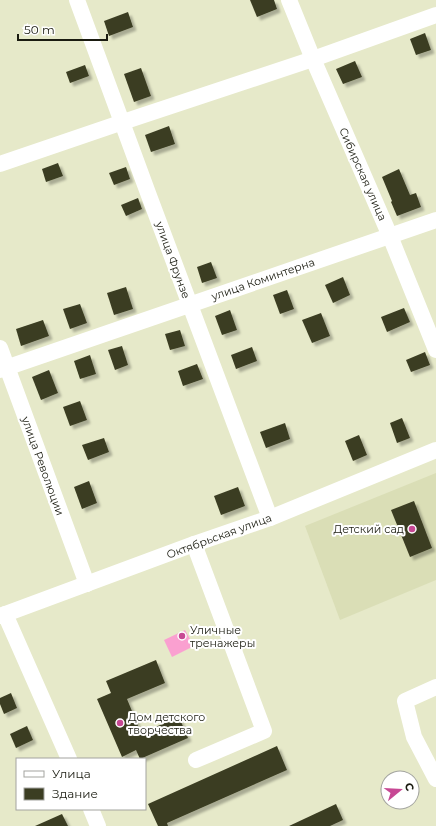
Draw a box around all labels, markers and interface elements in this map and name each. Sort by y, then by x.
scale bar [18,16,107,42]
text: 50 m [24,22,55,37]
street label: Сибирская улица [336,125,390,223]
street label: улица Фрунзе [152,219,193,301]
street label: улица Коминтерна [209,255,317,304]
street label: улица Революции [18,414,67,517]
street label: Октябрьская улица [164,510,274,562]
place label: Детский сад [334,522,404,536]
marker: Детский сад [407,524,417,534]
place label: Уличные тренажеры [190,623,255,650]
marker: Уличные тренажеры [177,631,187,641]
place label: Дом детского творчества [128,710,205,737]
marker: Дом детского творчества [115,718,125,728]
legend [16,758,146,810]
text: Улица [52,766,91,781]
north arrow [380,770,420,810]
text: С [402,781,417,793]
text: Здание [52,786,98,801]

